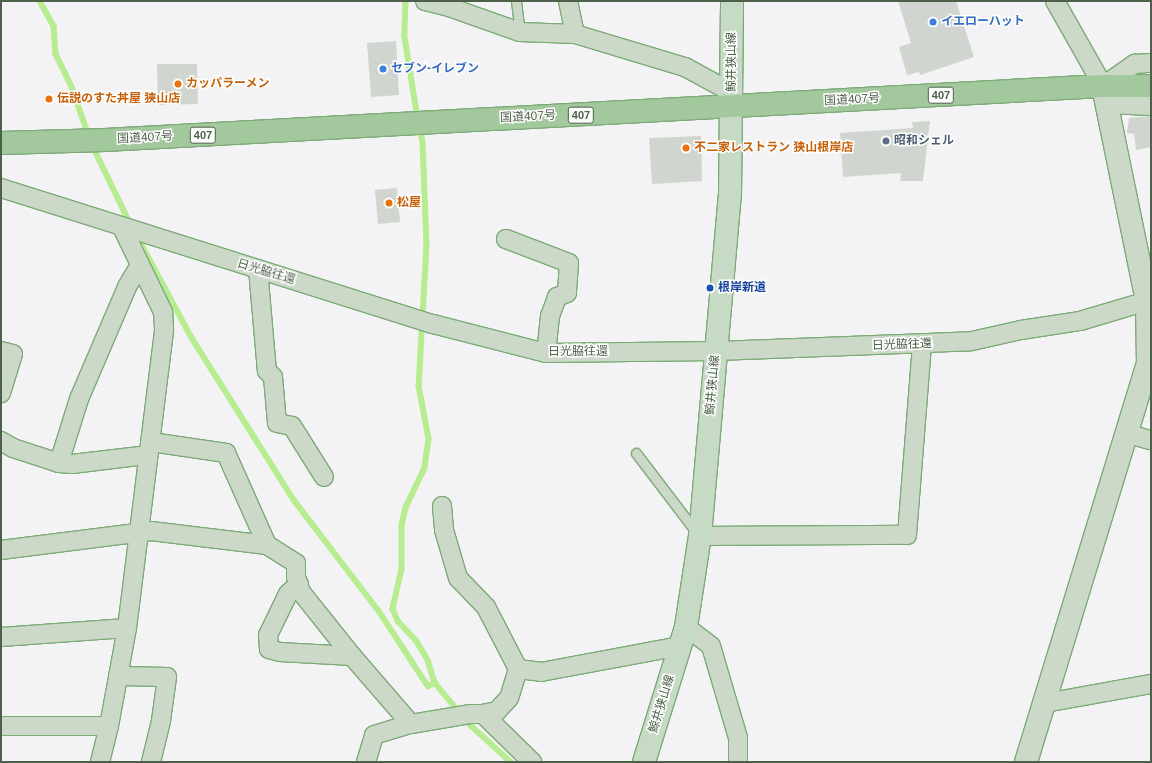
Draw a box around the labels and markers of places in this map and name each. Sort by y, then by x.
place label: イエローハット [941,15,1025,29]
marker: イエローハット [928,17,938,27]
place label: セブン-イレブン [391,62,479,76]
marker: セブン-イレブン [378,64,388,74]
place label: カッパラーメン [186,77,270,91]
marker: カッパラーメン [173,79,183,89]
place label: 伝説のすた丼屋 狭山店 [57,92,180,106]
marker: 伝説のすた丼屋 狭山店 [44,94,54,104]
place label: 昭和シェル [894,134,954,148]
marker: 昭和シェル [881,136,891,146]
place label: 不二家レストラン 狭山根岸店 [694,141,853,155]
marker: 不二家レストラン 狭山根岸店 [681,143,691,153]
place label: 松屋 [397,196,421,210]
marker: 松屋 [384,198,394,208]
place label: 根岸新道 [718,281,766,295]
marker: 根岸新道 [705,283,715,293]

